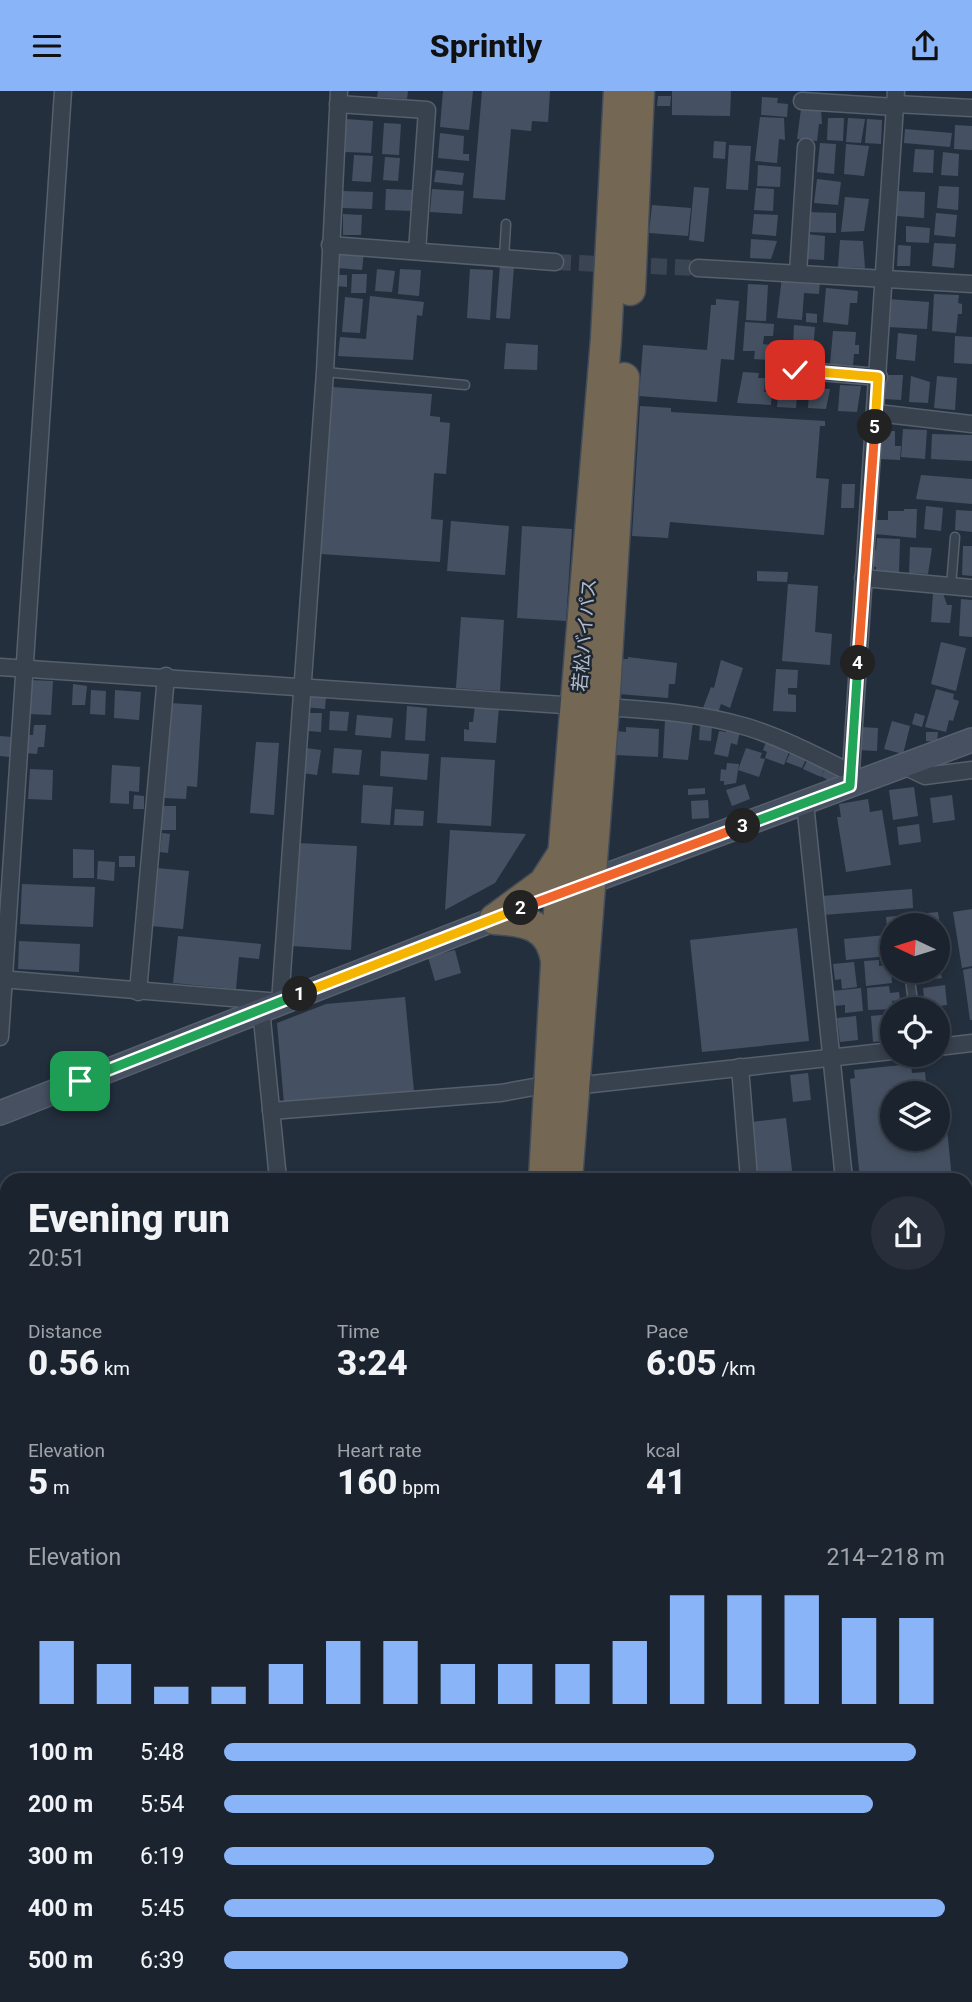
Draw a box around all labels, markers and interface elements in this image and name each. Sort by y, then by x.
icon: menu [28,27,66,65]
text: Sprintly [430,27,542,65]
icon: share [906,27,944,65]
pin [765,340,825,400]
icon: check [776,351,814,389]
pin: 5 [858,409,892,445]
text: 5 [869,415,880,438]
street label: 若松バイパス [568,577,601,693]
pin: 4 [840,645,876,681]
text: 4 [852,651,863,674]
pin: 3 [726,809,760,843]
text: 3 [737,814,748,837]
pin: 2 [504,891,538,925]
text: 2 [515,896,526,919]
north arrow [880,913,950,983]
map controls [880,913,950,1151]
pin: 1 [282,977,318,1011]
text: 1 [294,982,305,1005]
button: locate [880,997,950,1067]
pin [50,1051,110,1111]
icon: arrive [61,1062,99,1100]
button: layers [880,1081,950,1151]
button: share [871,1196,945,1270]
text: Evening run [28,1197,230,1241]
text: 20:51 [28,1245,85,1272]
text: Distance [28,1320,102,1343]
text: Time [337,1320,380,1343]
text: Pace [646,1320,688,1343]
text: 0.56 [28,1343,99,1384]
text: 3:24 [337,1343,408,1384]
text: 6:05 [646,1343,717,1384]
text: km [99,1357,130,1380]
text: /km [717,1357,756,1380]
text: Elevation [28,1439,105,1462]
text: Heart rate [337,1439,422,1462]
text: kcal [646,1439,680,1462]
text: 5 [28,1462,48,1503]
text: 160 [337,1462,398,1503]
text: 41 [646,1462,686,1503]
text: m [48,1476,70,1499]
text: bpm [398,1476,440,1499]
text: Elevation [28,1544,121,1571]
text: 214–218 m [826,1544,945,1571]
text: 100 m [28,1739,93,1766]
text: 5:48 [140,1739,184,1766]
text: 200 m [28,1791,93,1818]
text: 5:54 [140,1791,184,1818]
text: 300 m [28,1843,93,1870]
text: 6:19 [140,1843,184,1870]
text: 400 m [28,1895,93,1922]
text: 5:45 [140,1895,184,1922]
text: 500 m [28,1947,93,1974]
text: 6:39 [140,1947,184,1974]

